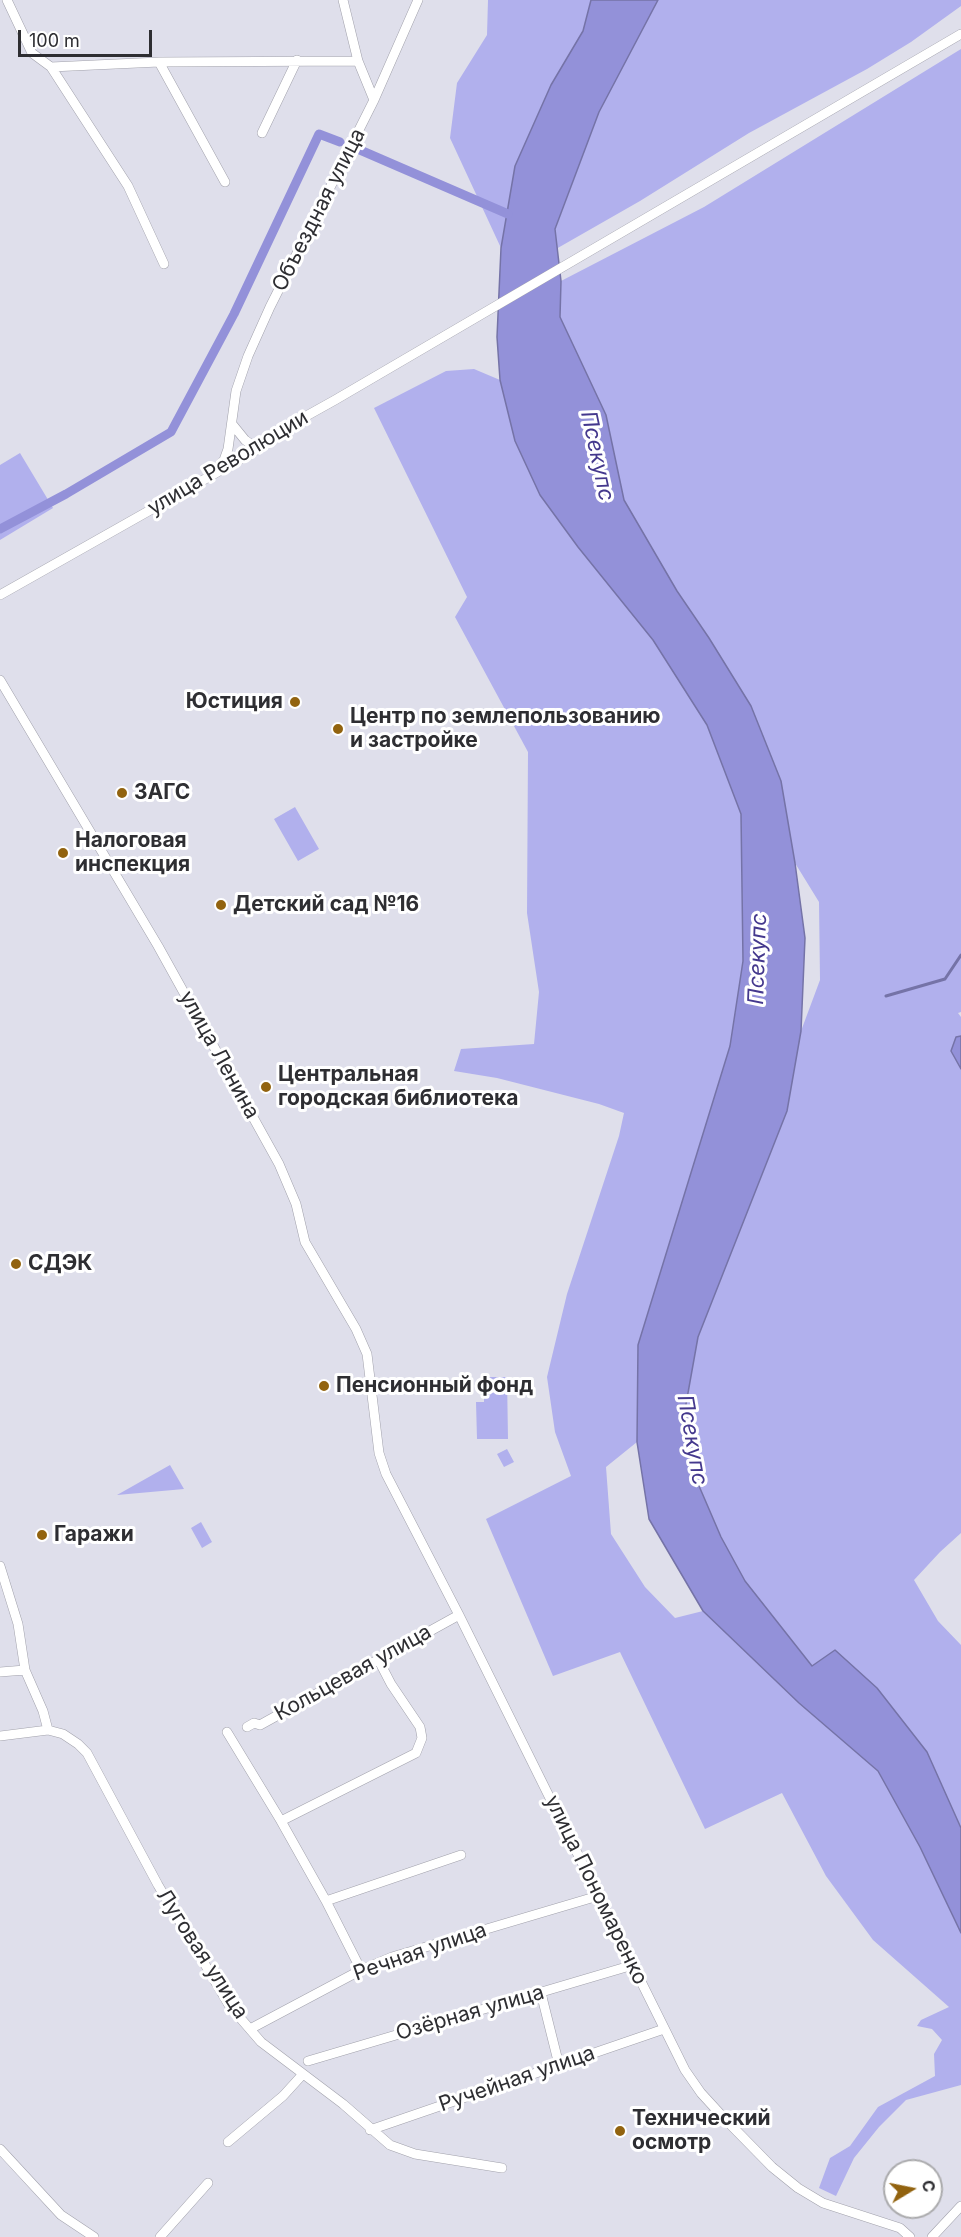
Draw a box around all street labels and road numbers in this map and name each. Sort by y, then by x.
street label: Объездная улица [267,124,371,296]
street label: улица Революции [143,405,313,521]
street label: улица Ленина [173,987,265,1123]
street label: Кольцевая улица [270,1619,436,1727]
street label: улица Пономаренко [539,1791,653,1989]
street label: Луговая улица [151,1884,253,2024]
street label: Речная улица [350,1917,490,1987]
street label: Озёрная улица [393,1980,547,2046]
street label: Ручейная улица [436,2040,598,2118]

